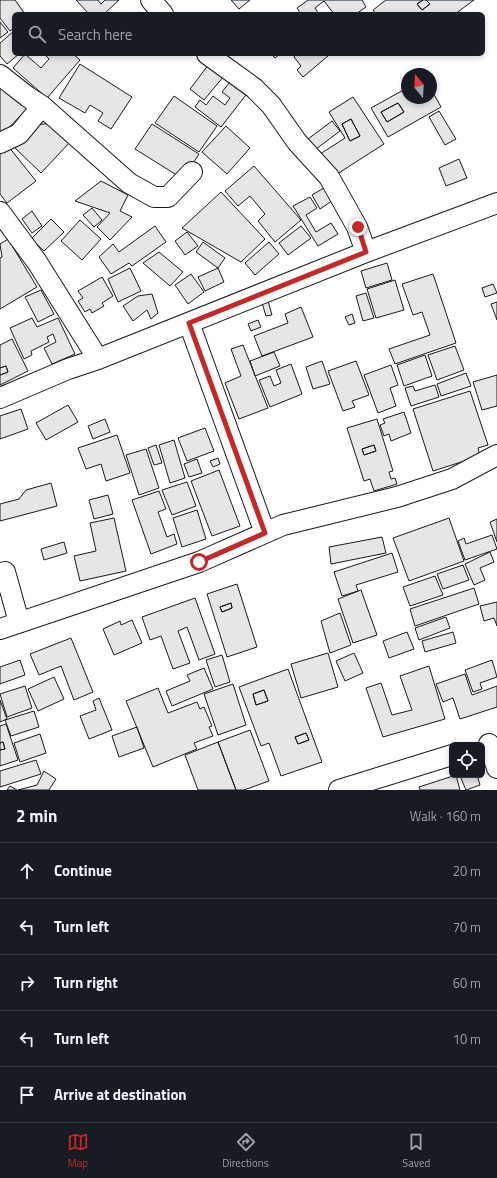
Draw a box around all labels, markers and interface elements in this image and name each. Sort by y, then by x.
search box [12,12,485,56]
icon: search [26,23,48,45]
text: Search here [58,23,132,46]
north arrow [401,68,437,104]
route end [349,218,367,236]
route start [190,553,208,571]
map controls [449,742,485,778]
button: locate [449,742,485,778]
text: 2 min [16,803,57,829]
text: Walk · 160 m [410,806,481,826]
text: Continue [54,859,112,882]
icon: ahead [16,860,38,882]
text: 20 m [453,861,481,881]
text: Turn left [54,915,109,938]
icon: left [16,916,38,938]
text: 70 m [453,917,481,937]
text: Turn right [54,971,118,994]
icon: right [16,972,38,994]
text: 60 m [453,973,481,993]
text: Turn left [54,1027,109,1050]
icon: left [16,1028,38,1050]
text: 10 m [453,1029,481,1049]
text: Arrive at destination [54,1083,187,1106]
icon: arrive [16,1084,38,1106]
tab: Map [67,1131,89,1171]
tab: Directions [222,1131,269,1171]
tab: Saved [402,1131,430,1171]

